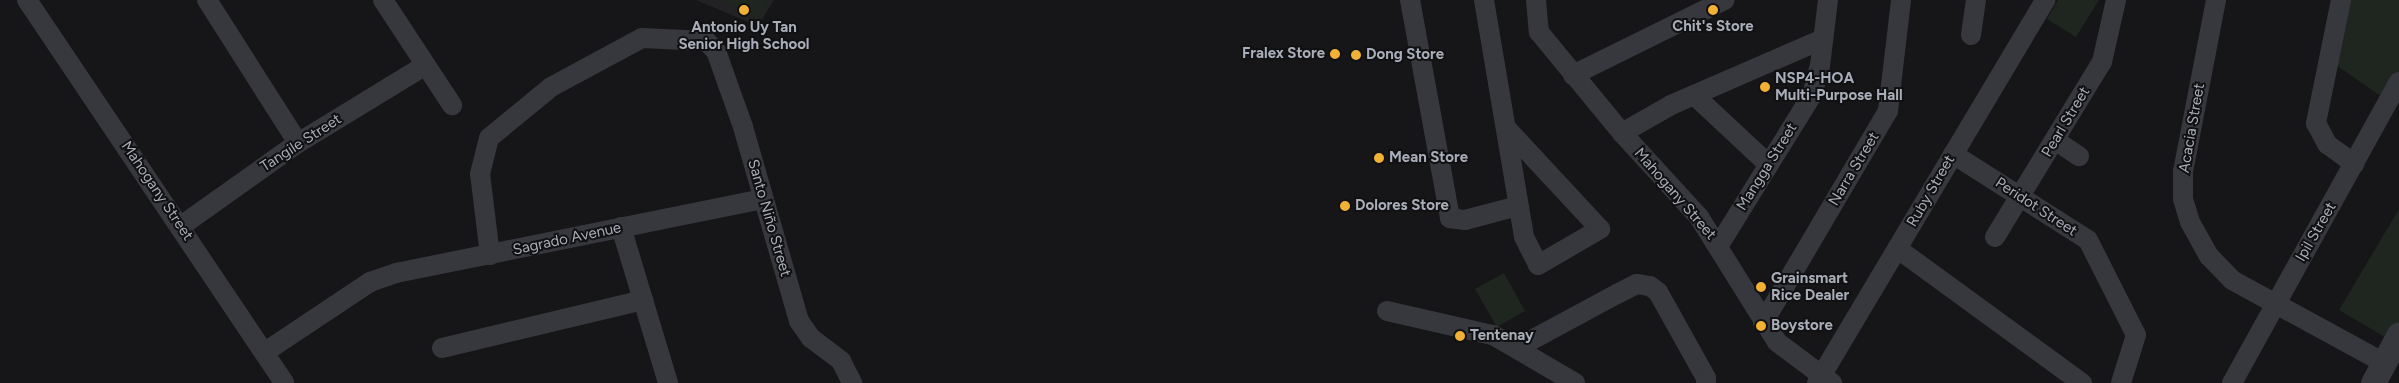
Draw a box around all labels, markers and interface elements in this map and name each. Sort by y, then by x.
marker: Antonio Uy Tan Senior High School [738,4,750,16]
marker: Chit's Store [1707,4,1719,16]
place label: Antonio Uy Tan Senior High School [678,18,810,53]
place label: Chit's Store [1672,18,1754,36]
place label: Fralex Store [1242,45,1325,63]
place label: Dong Store [1366,46,1444,64]
marker: Fralex Store [1329,48,1341,60]
marker: Dong Store [1350,49,1362,61]
place label: NSP4-HOA Multi-Purpose Hall [1775,69,1903,104]
marker: NSP4-HOA Multi-Purpose Hall [1759,81,1771,93]
street label: Acacia Street [2175,82,2209,174]
street label: Pearl Street [2038,84,2094,160]
street label: Tangile Street [257,110,345,176]
street label: Mangga Street [1733,120,1801,214]
street label: Narra Street [1825,129,1883,209]
street label: Mahogany Street [117,138,197,244]
street label: Mahogany Street [1630,144,1720,244]
place label: Mean Store [1389,149,1468,167]
marker: Mean Store [1373,152,1385,164]
street label: Ruby Street [1903,152,1959,230]
street label: Santo Niño Street [744,157,794,279]
street label: Peridot Street [1992,174,2080,240]
place label: Dolores Store [1355,197,1449,215]
street label: Ipil Street [2292,199,2340,265]
marker: Dolores Store [1339,200,1351,212]
street label: Sagrado Avenue [511,219,623,259]
place label: Grainsmart Rice Dealer [1771,269,1849,304]
marker: Grainsmart Rice Dealer [1755,281,1767,293]
place label: Boystore [1771,317,1833,335]
marker: Boystore [1755,320,1767,332]
place label: Tentenay [1470,327,1534,345]
marker: Tentenay [1454,330,1466,342]

